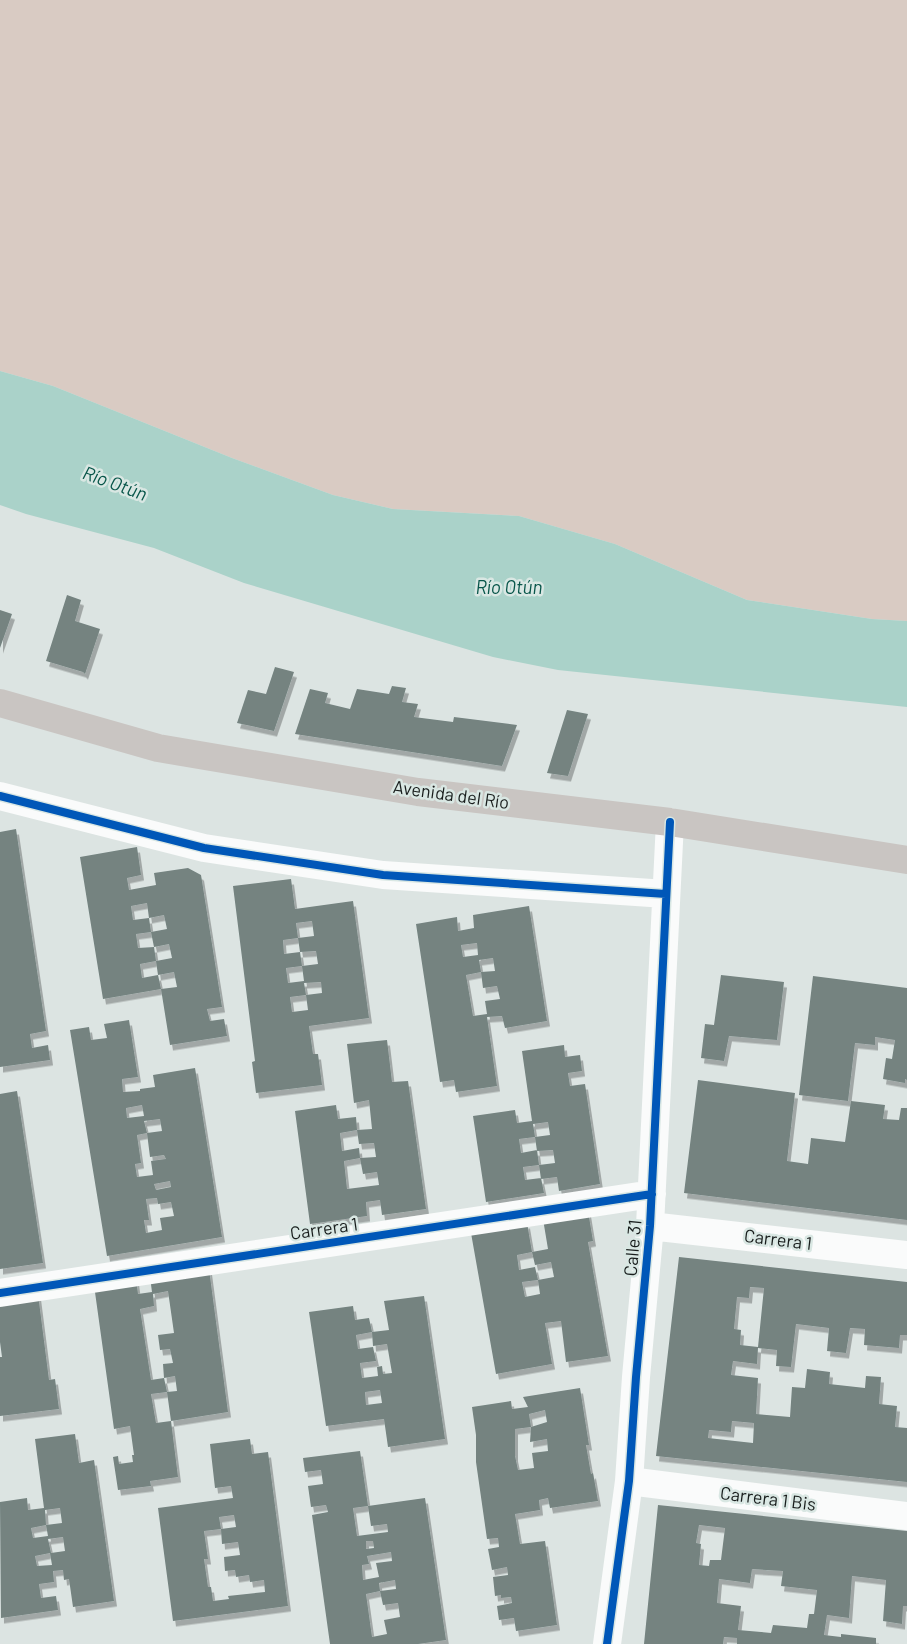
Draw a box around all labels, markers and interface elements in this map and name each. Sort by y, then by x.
water label: Río Otún [80,460,151,505]
water label: Río Otún [476,575,543,598]
street label: Avenida del Río [392,775,511,813]
street label: Carrera 1 [289,1212,359,1244]
street label: Calle 31 [619,1219,645,1277]
street label: Carrera 1 [743,1224,813,1254]
street label: Carrera 1 Bis [719,1481,817,1515]

